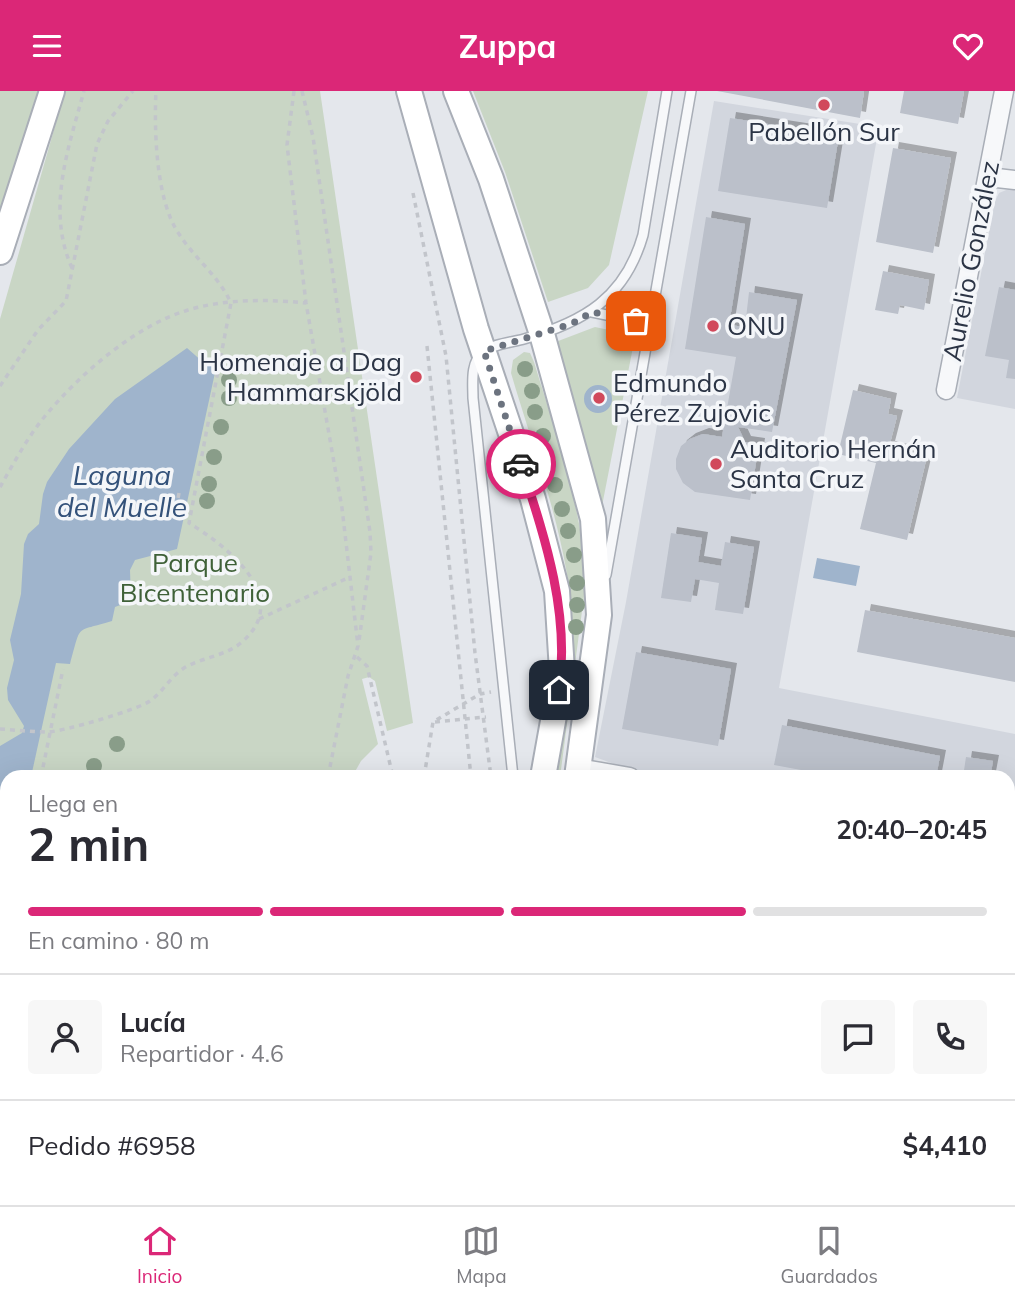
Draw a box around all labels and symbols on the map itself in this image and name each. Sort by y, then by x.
marker: Pabellón Sur [816,97,832,113]
place label: Pabellón Sur [748,115,900,148]
street label: Aurelio González [935,158,1006,364]
pin [606,291,666,351]
place label: ONU [727,309,785,342]
marker: ONU [705,318,721,334]
place label: Homenaje a Dag Hammarskjöld [199,345,402,408]
place label: Edmundo Pérez Zujovic [613,366,771,429]
marker: Homenaje a Dag Hammarskjöld [408,369,424,385]
marker: Edmundo Pérez Zujovic [591,390,607,406]
courier [486,429,556,499]
place label: Auditorio Hernán Santa Cruz [730,432,937,495]
marker: Auditorio Hernán Santa Cruz [708,456,724,472]
water label: Laguna del Muelle [57,457,187,524]
park label: Parque Bicentenario [120,546,270,609]
pin [529,660,589,720]

